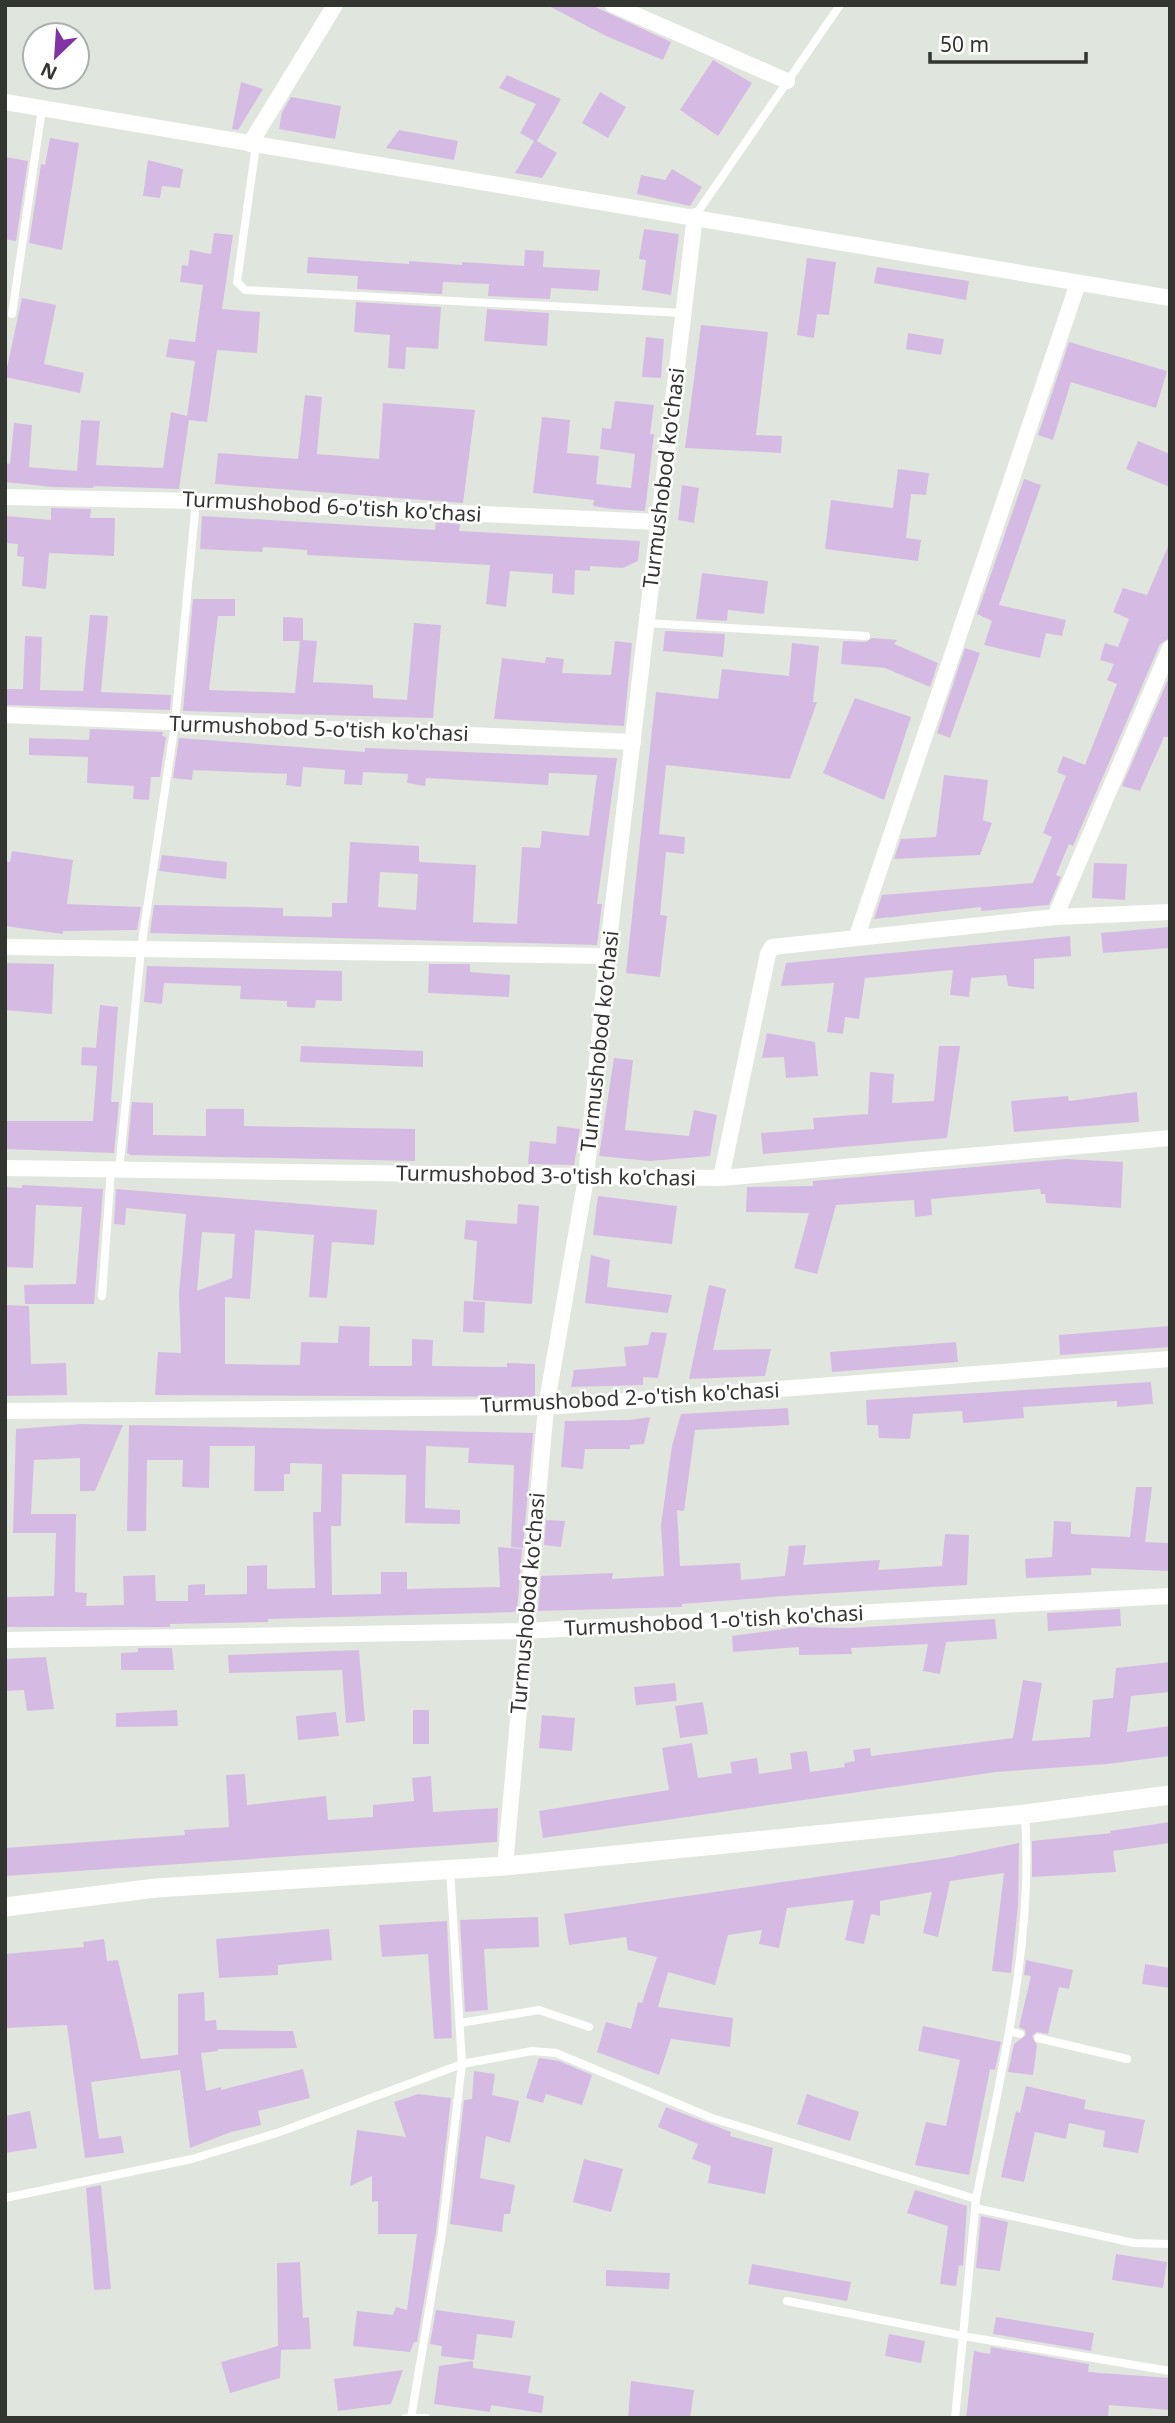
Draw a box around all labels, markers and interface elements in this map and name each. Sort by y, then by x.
north arrow [21,21,91,91]
scale bar [930,21,1086,65]
text: 50 m [940,30,989,58]
text: N [36,56,61,86]
street label: Turmushobod ko'chasi [636,366,690,590]
street label: Turmushobod 6-o'tish ko'chasi [182,484,482,528]
street label: Turmushobod 5-o'tish ko'chasi [169,709,469,747]
street label: Turmushobod ko'chasi [573,929,625,1153]
street label: Turmushobod 3-o'tish ko'chasi [396,1158,696,1192]
street label: Turmushobod 2-o'tish ko'chasi [480,1375,780,1419]
street label: Turmushobod ko'chasi [503,1491,551,1715]
street label: Turmushobod 1-o'tish ko'chasi [564,1598,864,1642]

